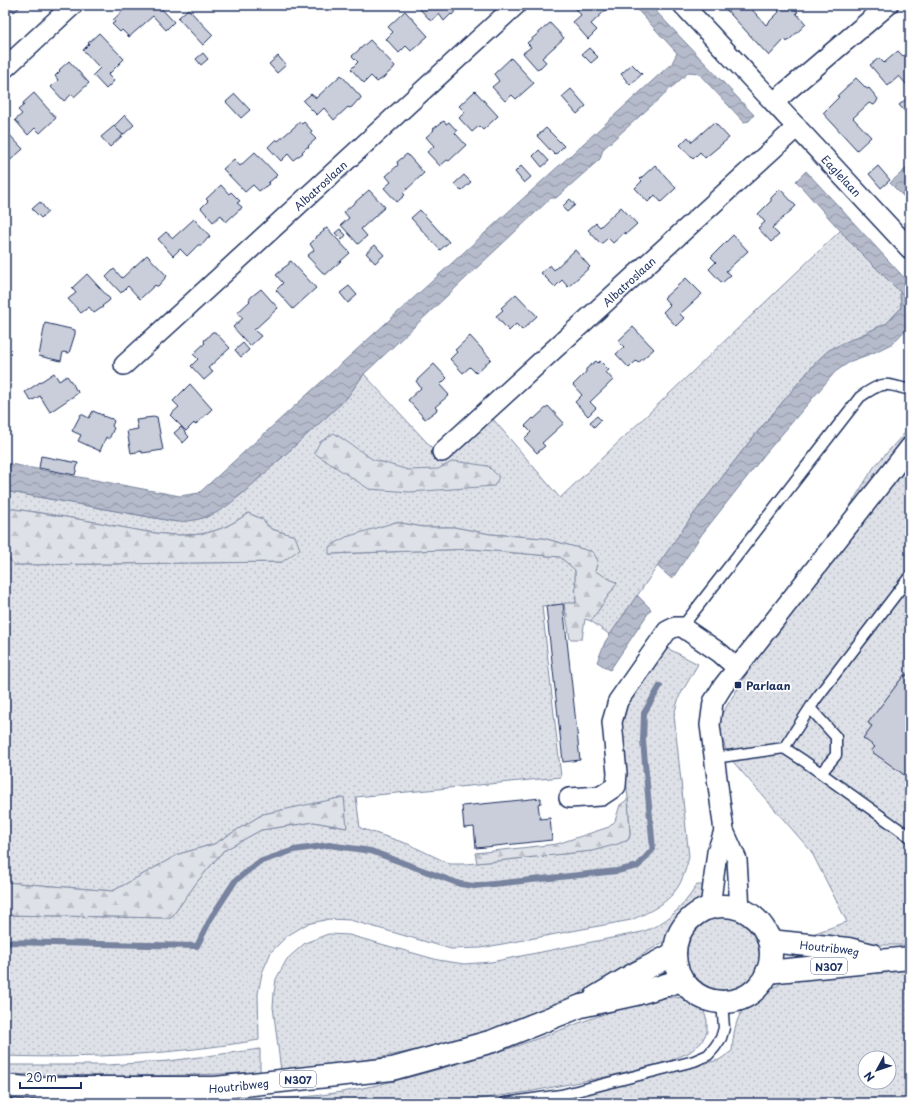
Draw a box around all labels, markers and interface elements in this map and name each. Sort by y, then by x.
street label: Eaglelaan [818,151,866,200]
street label: Albatroslaan [289,156,350,214]
street label: Albatroslaan [598,252,659,310]
place label: Parlaan [746,677,791,694]
marker: Parlaan [733,680,743,690]
street label: Houtribweg [799,936,861,960]
road number: N307 [811,958,847,974]
north arrow [857,1050,897,1090]
scale bar [20,1064,81,1090]
text: 20 m [26,1068,57,1086]
text: N [859,1068,878,1086]
road number: N307 [280,1071,316,1087]
street label: Houtribweg [209,1074,270,1097]

